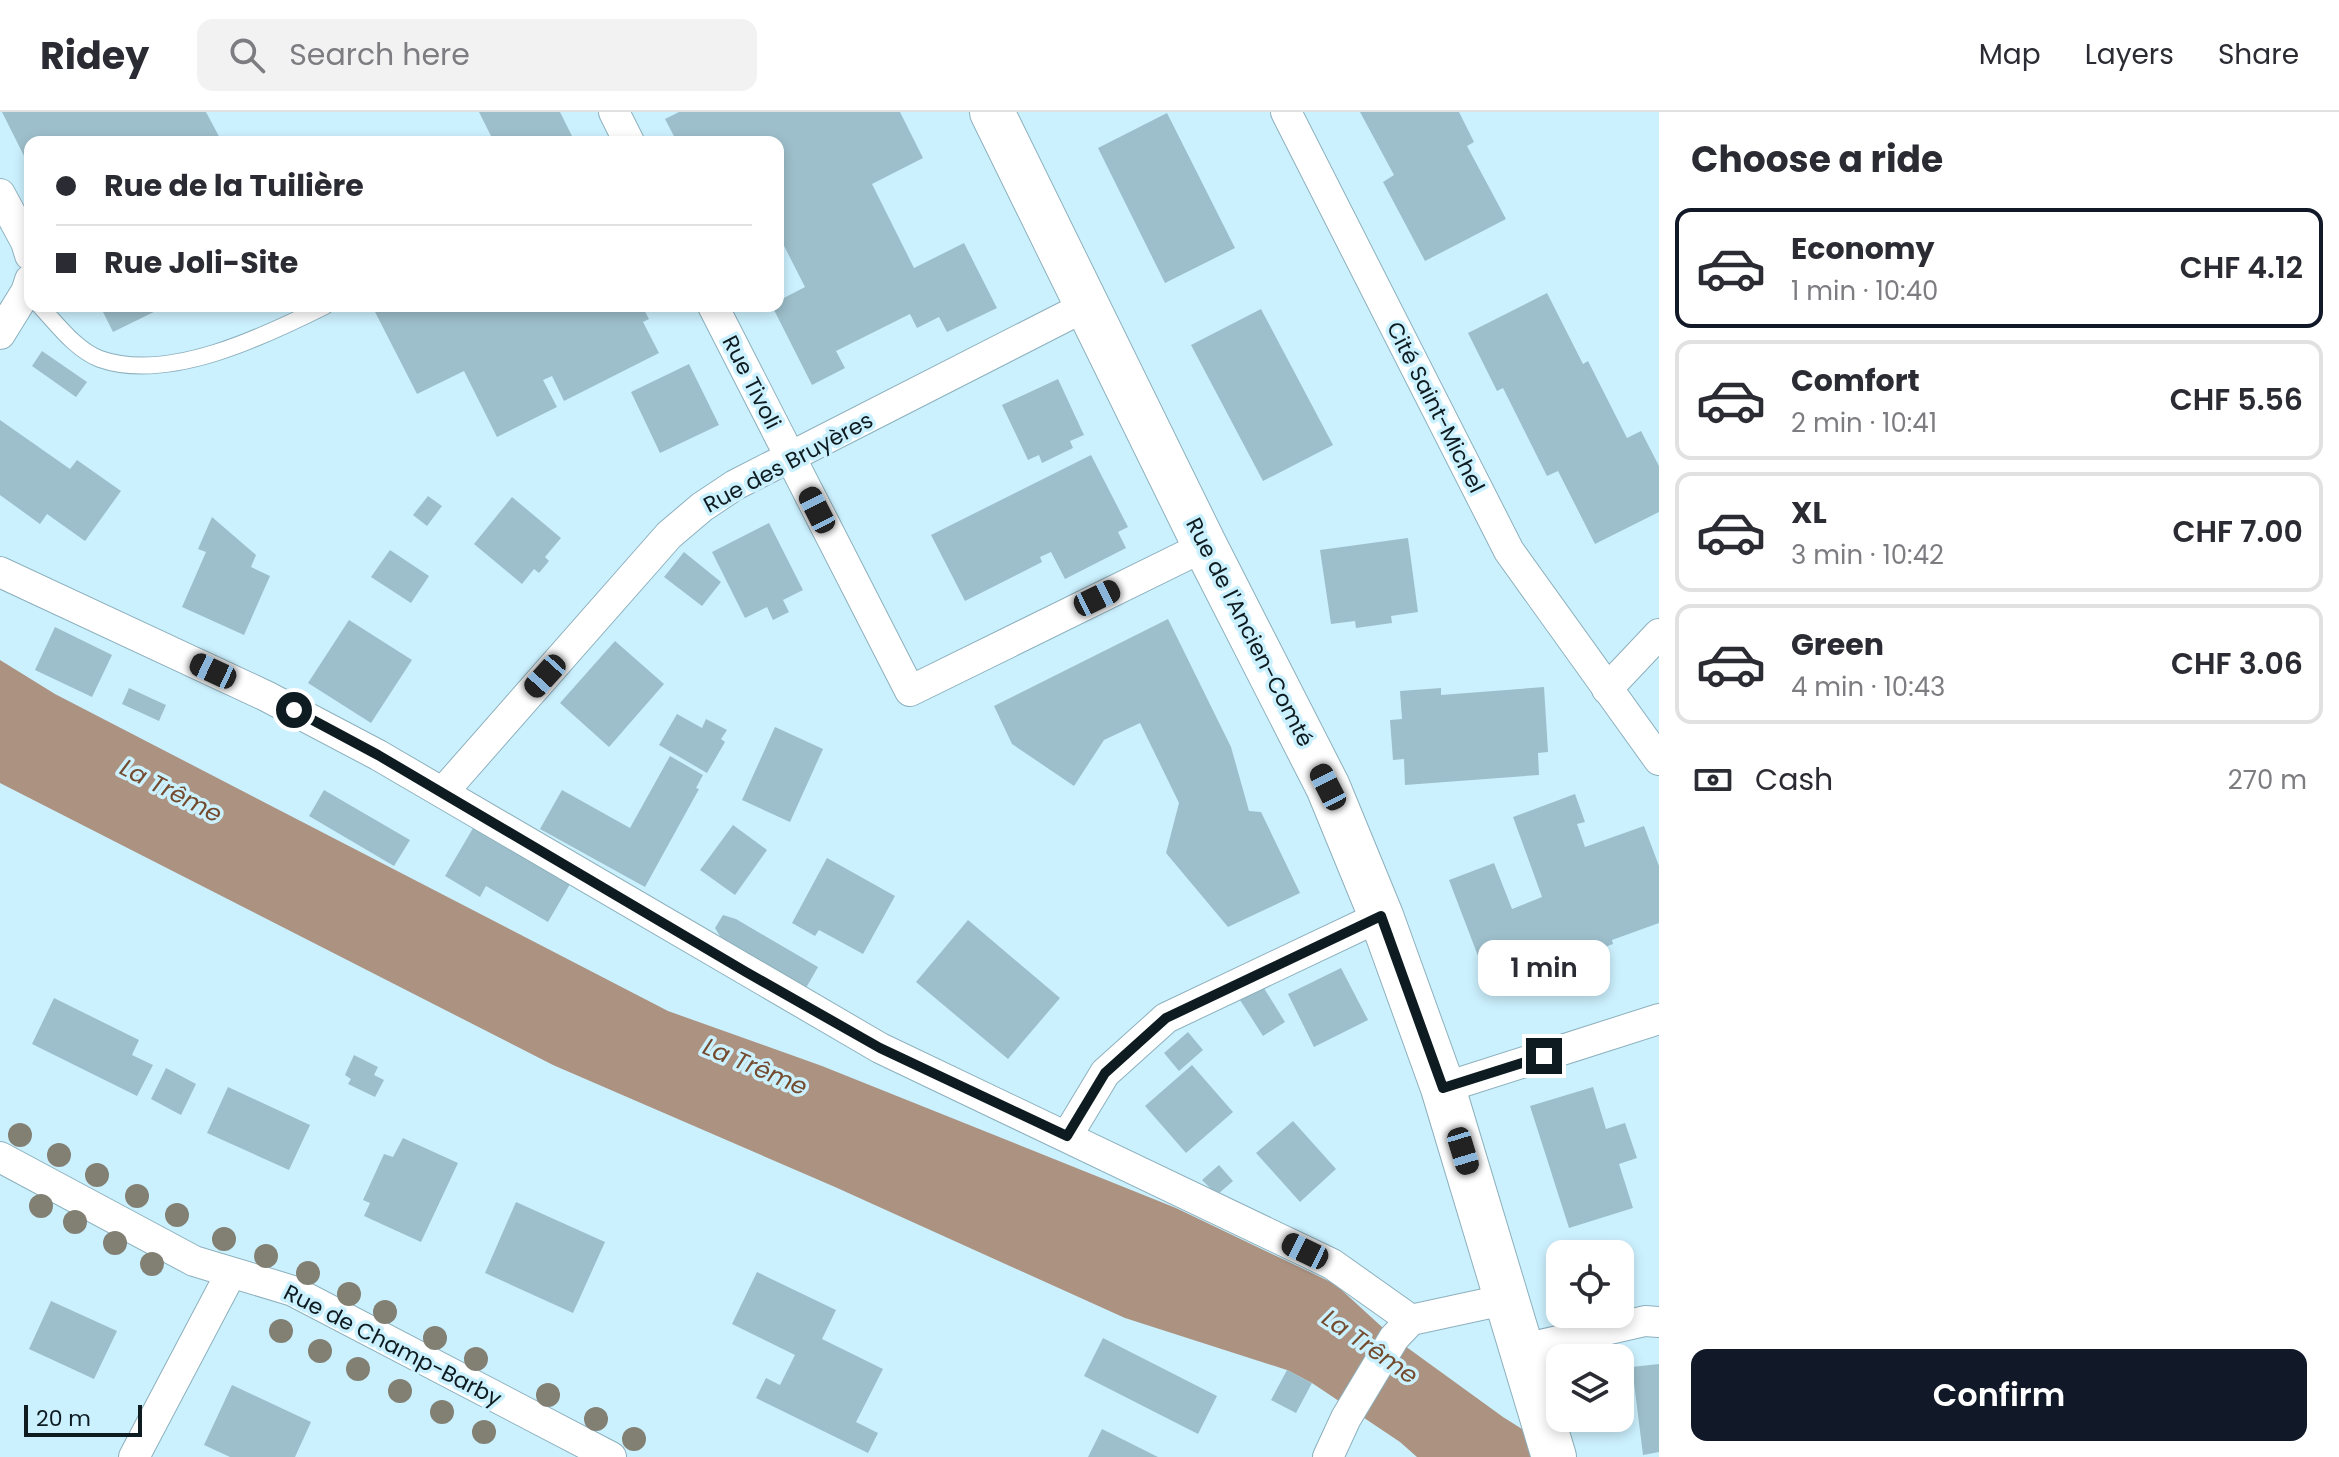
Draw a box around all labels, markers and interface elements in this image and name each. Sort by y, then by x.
search box [197,19,757,91]
text: Ridey [40,29,149,82]
icon: search [225,33,269,77]
text: Search here [289,33,470,76]
text: Map [1979,35,2041,74]
text: Layers [2085,35,2174,74]
text: Share [2218,35,2299,74]
text: Choose a ride [1691,134,1943,185]
text: Rue de la Tuilière [104,164,364,207]
text: Economy [1791,227,1935,270]
icon: car [1695,232,1767,304]
text: Rue Joli-Site [104,241,298,284]
text: CHF 4.12 [2180,246,2303,289]
text: 1 min · 10:40 [1791,273,1938,309]
street label: Cité Saint-Michel [1379,316,1492,498]
street label: Rue Tivoli [715,330,788,434]
text: Comfort [1791,359,1920,402]
icon: car [1695,364,1767,436]
text: CHF 5.56 [2170,378,2303,421]
street label: Rue des Bruyères [698,405,878,520]
text: 2 min · 10:41 [1791,405,1937,441]
car [795,483,839,537]
text: XL [1791,491,1827,534]
icon: car [1695,496,1767,568]
text: CHF 7.00 [2172,510,2303,553]
street label: Rue de l'Ancien-Comté [1178,512,1321,752]
text: 3 min · 10:42 [1791,537,1944,573]
car [1070,577,1124,619]
text: Green [1791,623,1884,666]
icon: car [1695,628,1767,700]
text: CHF 3.06 [2171,642,2303,685]
car [186,650,240,692]
car [520,650,570,702]
text: 4 min · 10:43 [1791,669,1945,705]
route start [276,692,312,728]
water label: La Trême [115,751,228,830]
icon: cash [1691,758,1735,802]
text: Cash [1755,758,1833,801]
car [1306,760,1350,814]
text: 270 m [2228,762,2307,798]
callout: 1 min [1478,940,1610,996]
text: 1 min [1510,950,1578,986]
water label: La Trême [698,1030,812,1103]
route end [1526,1038,1562,1074]
car [1445,1125,1481,1177]
car [1278,1230,1332,1272]
map controls [1546,1240,1634,1432]
button: locate [1546,1240,1634,1328]
street label: Rue de Champ-Barby [278,1277,508,1414]
water label: La Trême [1316,1301,1425,1392]
button: layers [1546,1344,1634,1432]
button: Confirm [1691,1349,2307,1441]
scale bar [24,1401,142,1437]
text: 20 m [36,1403,91,1434]

